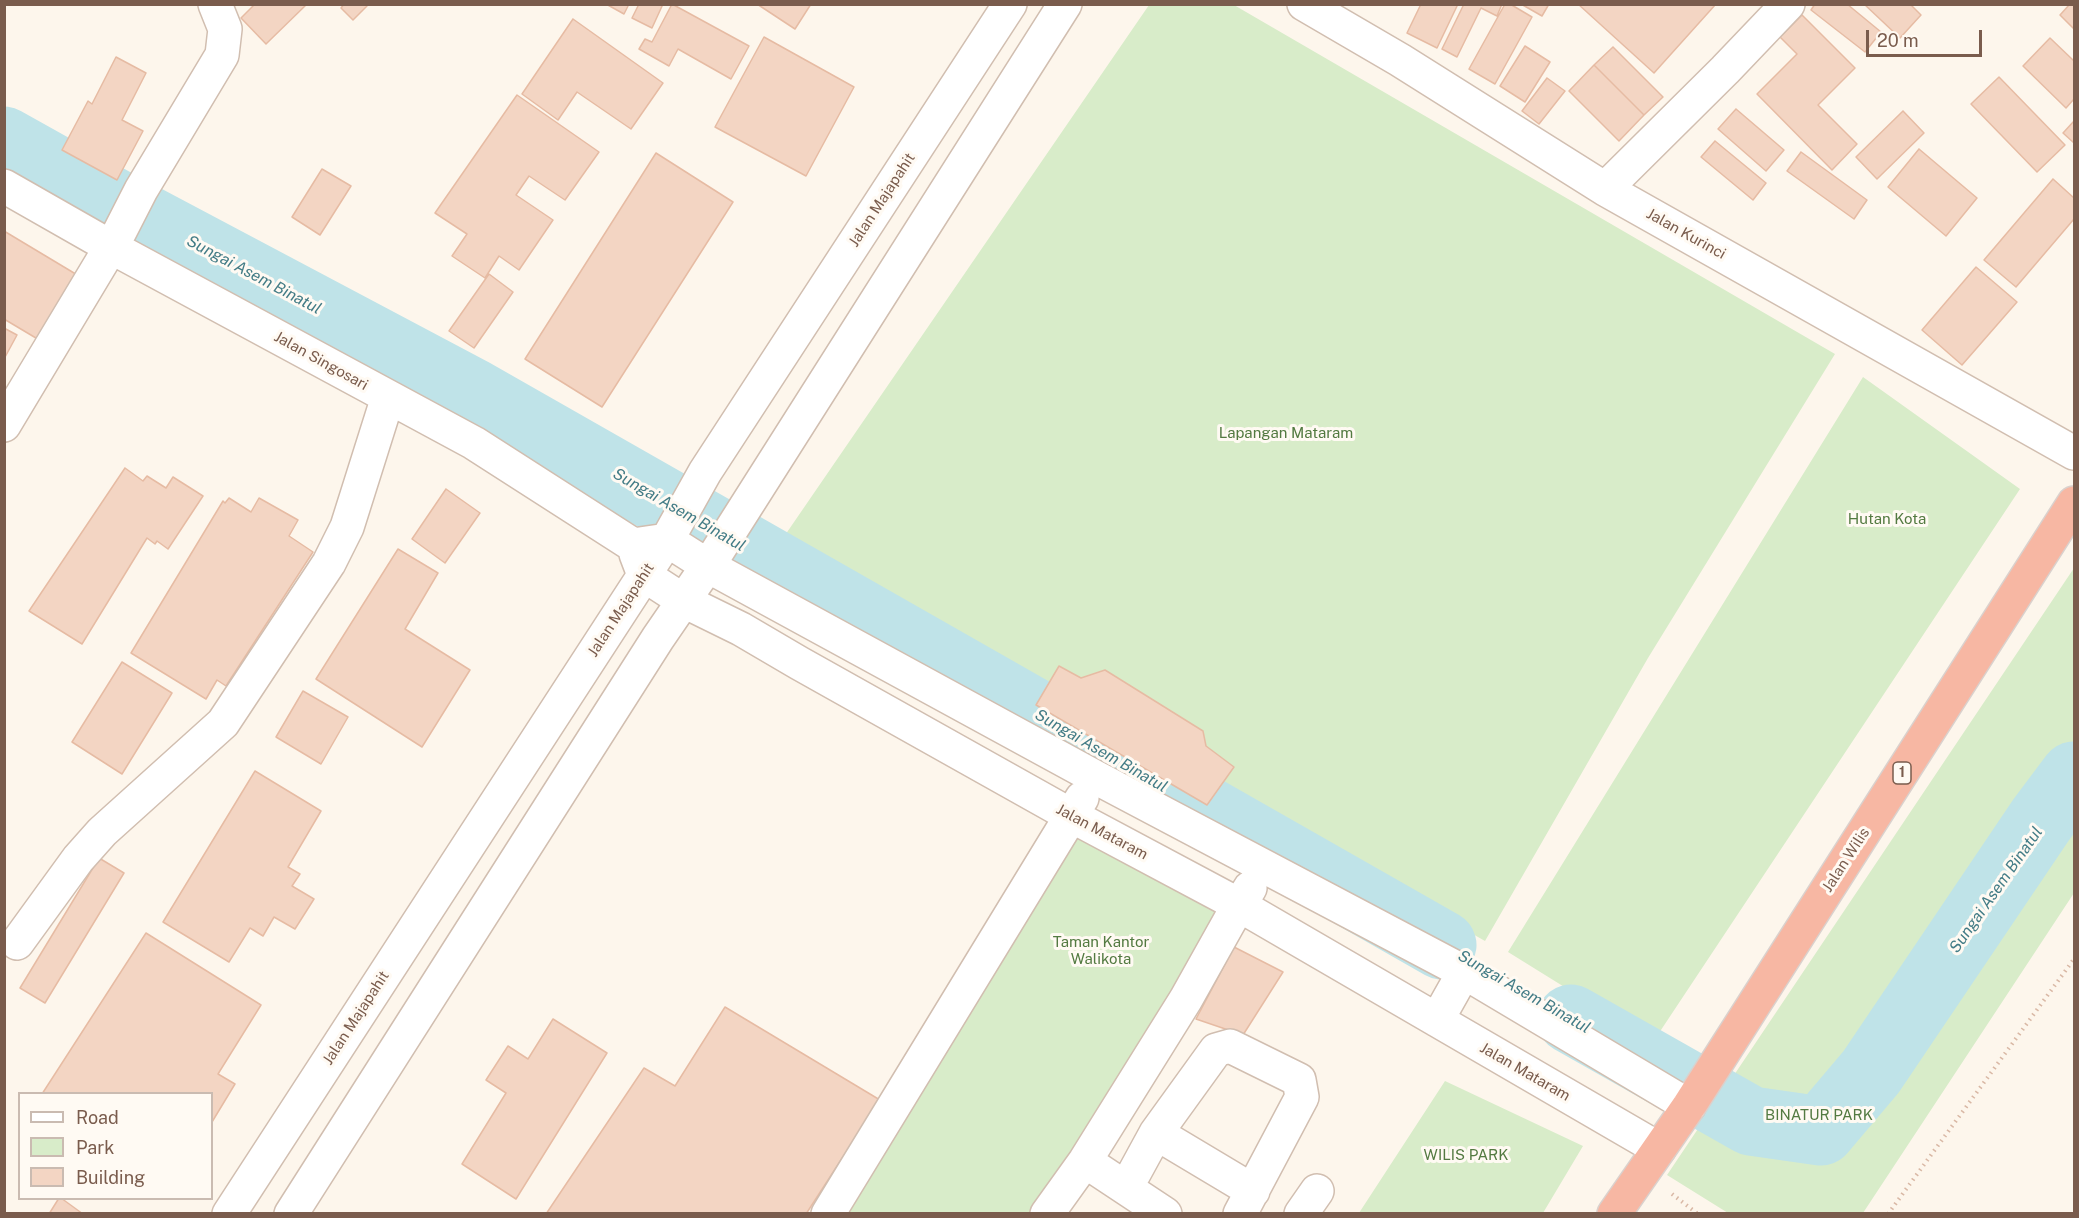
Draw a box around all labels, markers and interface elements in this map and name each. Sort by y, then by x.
scale bar [1869,18,1984,56]
text: 20 m [1877,30,1919,51]
street label: Jalan Majapahit [845,150,919,250]
street label: Jalan Kurinci [1643,205,1729,263]
water label: Sungai Asem Binatul [183,231,325,319]
street label: Jalan Singosari [271,328,371,394]
park label: Lapangan Mataram [1219,424,1353,442]
water label: Sungai Asem Binatul [609,464,749,556]
park label: Hutan Kota [1848,510,1926,528]
street label: Jalan Majapahit [584,560,658,660]
water label: Sungai Asem Binatul [1031,705,1171,797]
road number: 1 [1893,762,1911,784]
street label: Jalan Mataram [1053,800,1151,864]
water label: Sungai Asem Binatul [1945,823,2047,957]
street label: Jalan Wilis [1819,824,1873,896]
park label: Taman Kantor Walikota [1053,933,1149,968]
water label: Sungai Asem Binatul [1454,946,1594,1038]
street label: Jalan Majapahit [319,968,393,1068]
street label: Jalan Mataram [1477,1039,1573,1105]
legend [18,1092,213,1200]
park label: BINATUR PARK [1765,1106,1873,1124]
text: Road [76,1107,119,1128]
text: Park [76,1137,114,1158]
park label: WILIS PARK [1424,1146,1508,1164]
text: Building [76,1167,145,1188]

